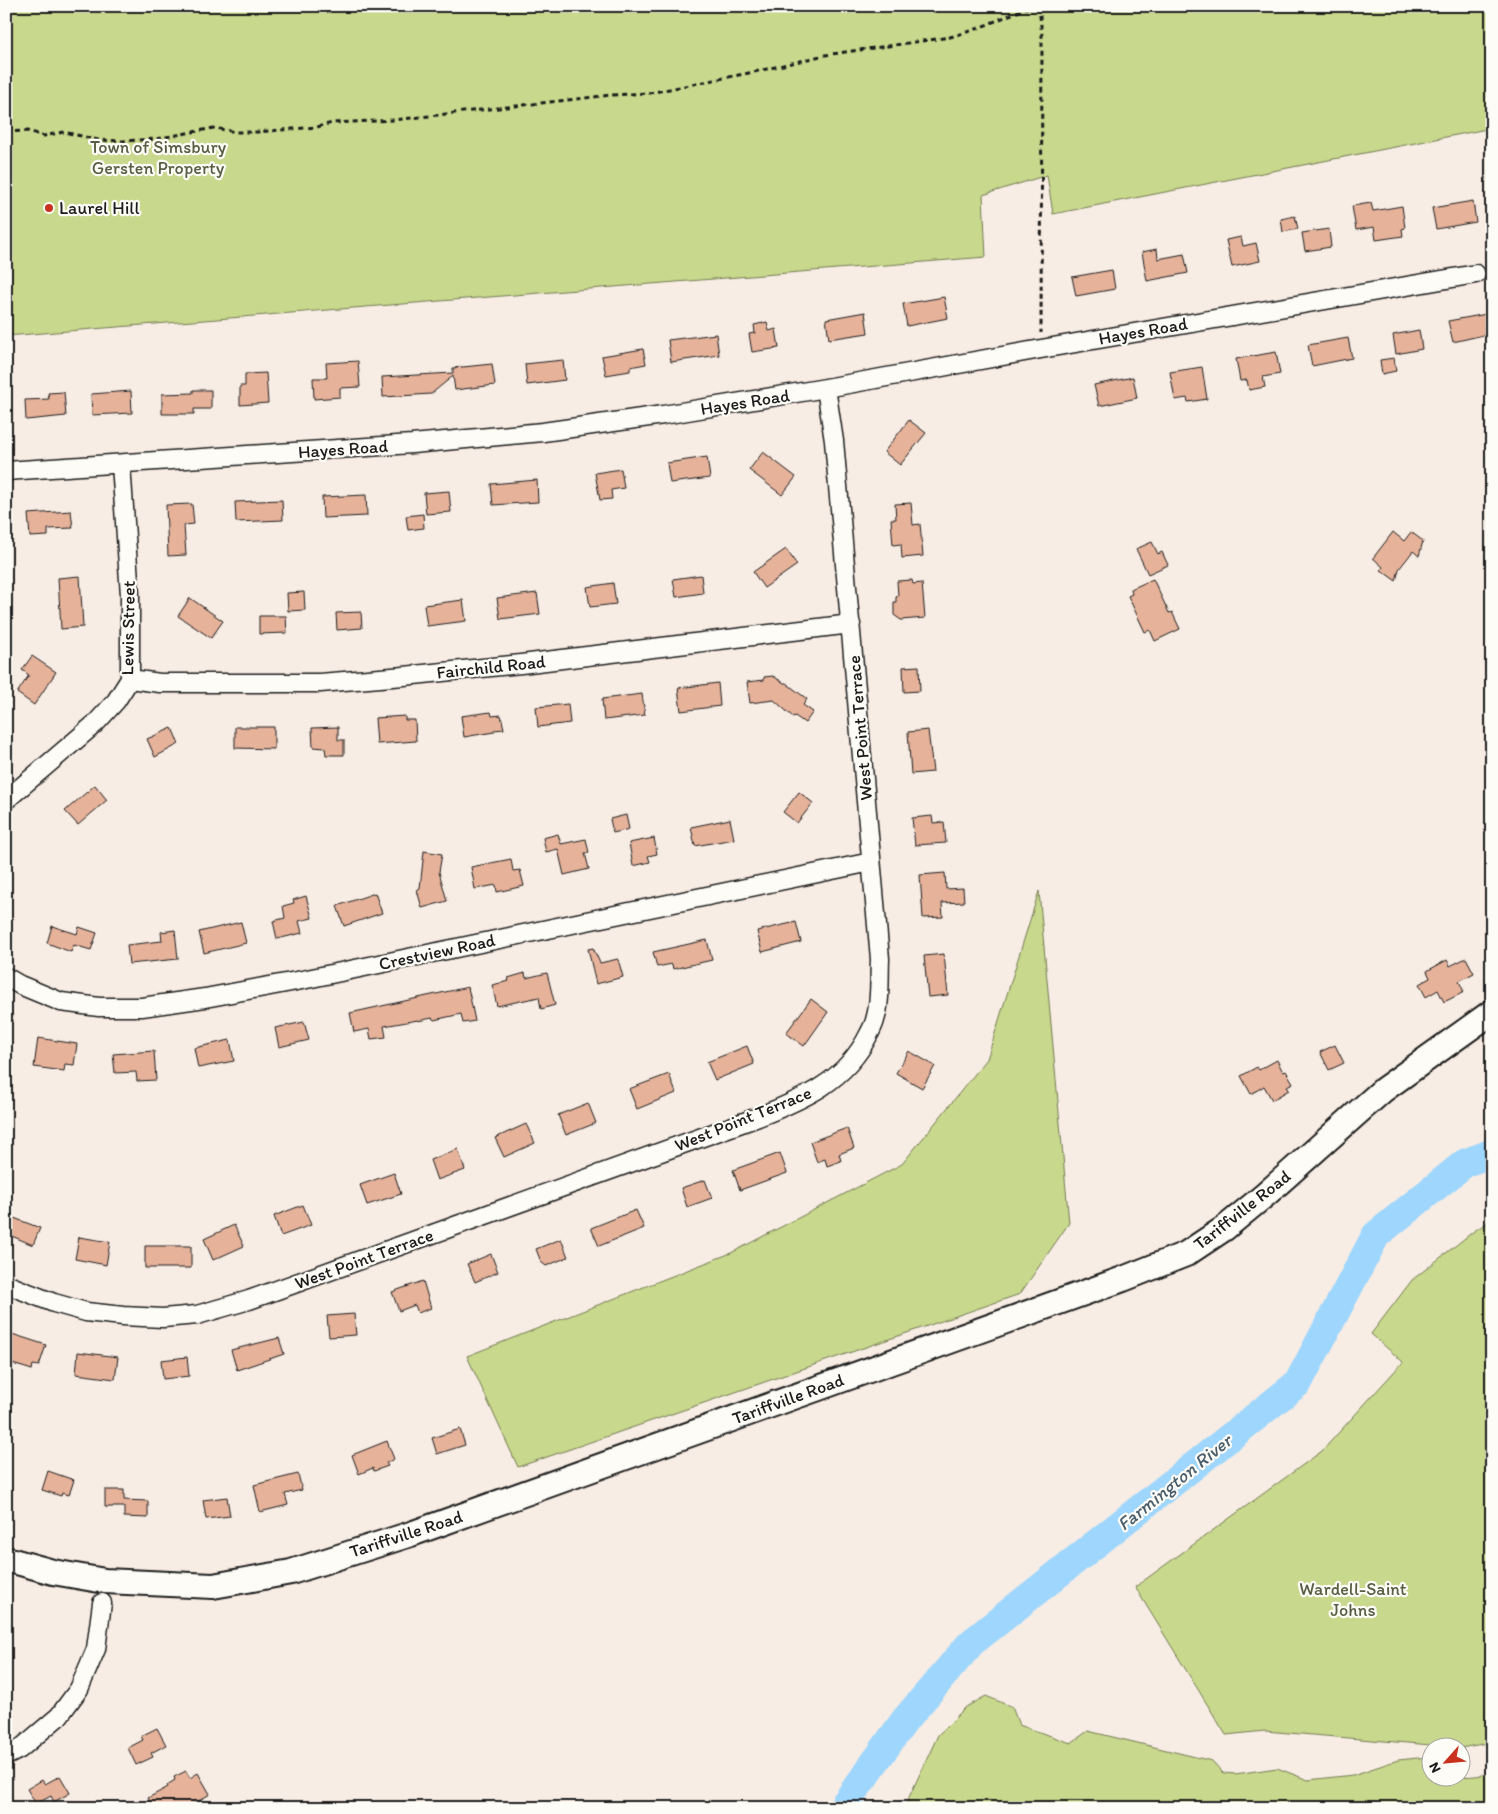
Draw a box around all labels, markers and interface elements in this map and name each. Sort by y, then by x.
park label: Town of Simsbury Gersten Property [90,136,227,179]
place label: Laurel Hill [59,197,140,219]
marker: Laurel Hill [43,202,55,214]
street label: Hayes Road [1097,312,1190,350]
street label: Hayes Road [699,384,791,420]
street label: Hayes Road [297,435,389,463]
street label: Lewis Street [116,580,140,676]
street label: Fairchild Road [435,650,547,684]
street label: West Point Terrace [843,654,877,802]
street label: Crestview Road [377,929,497,975]
street label: West Point Terrace [671,1081,815,1157]
street label: Tariffville Road [1189,1165,1295,1255]
street label: West Point Terrace [292,1224,436,1294]
street label: Tariffville Road [729,1368,847,1429]
water label: Farmington River [1113,1428,1238,1535]
street label: Tariffville Road [347,1505,466,1563]
park label: Wardell-Saint Johns [1299,1578,1407,1621]
north arrow [1420,1736,1470,1786]
text: N [1425,1760,1445,1776]

